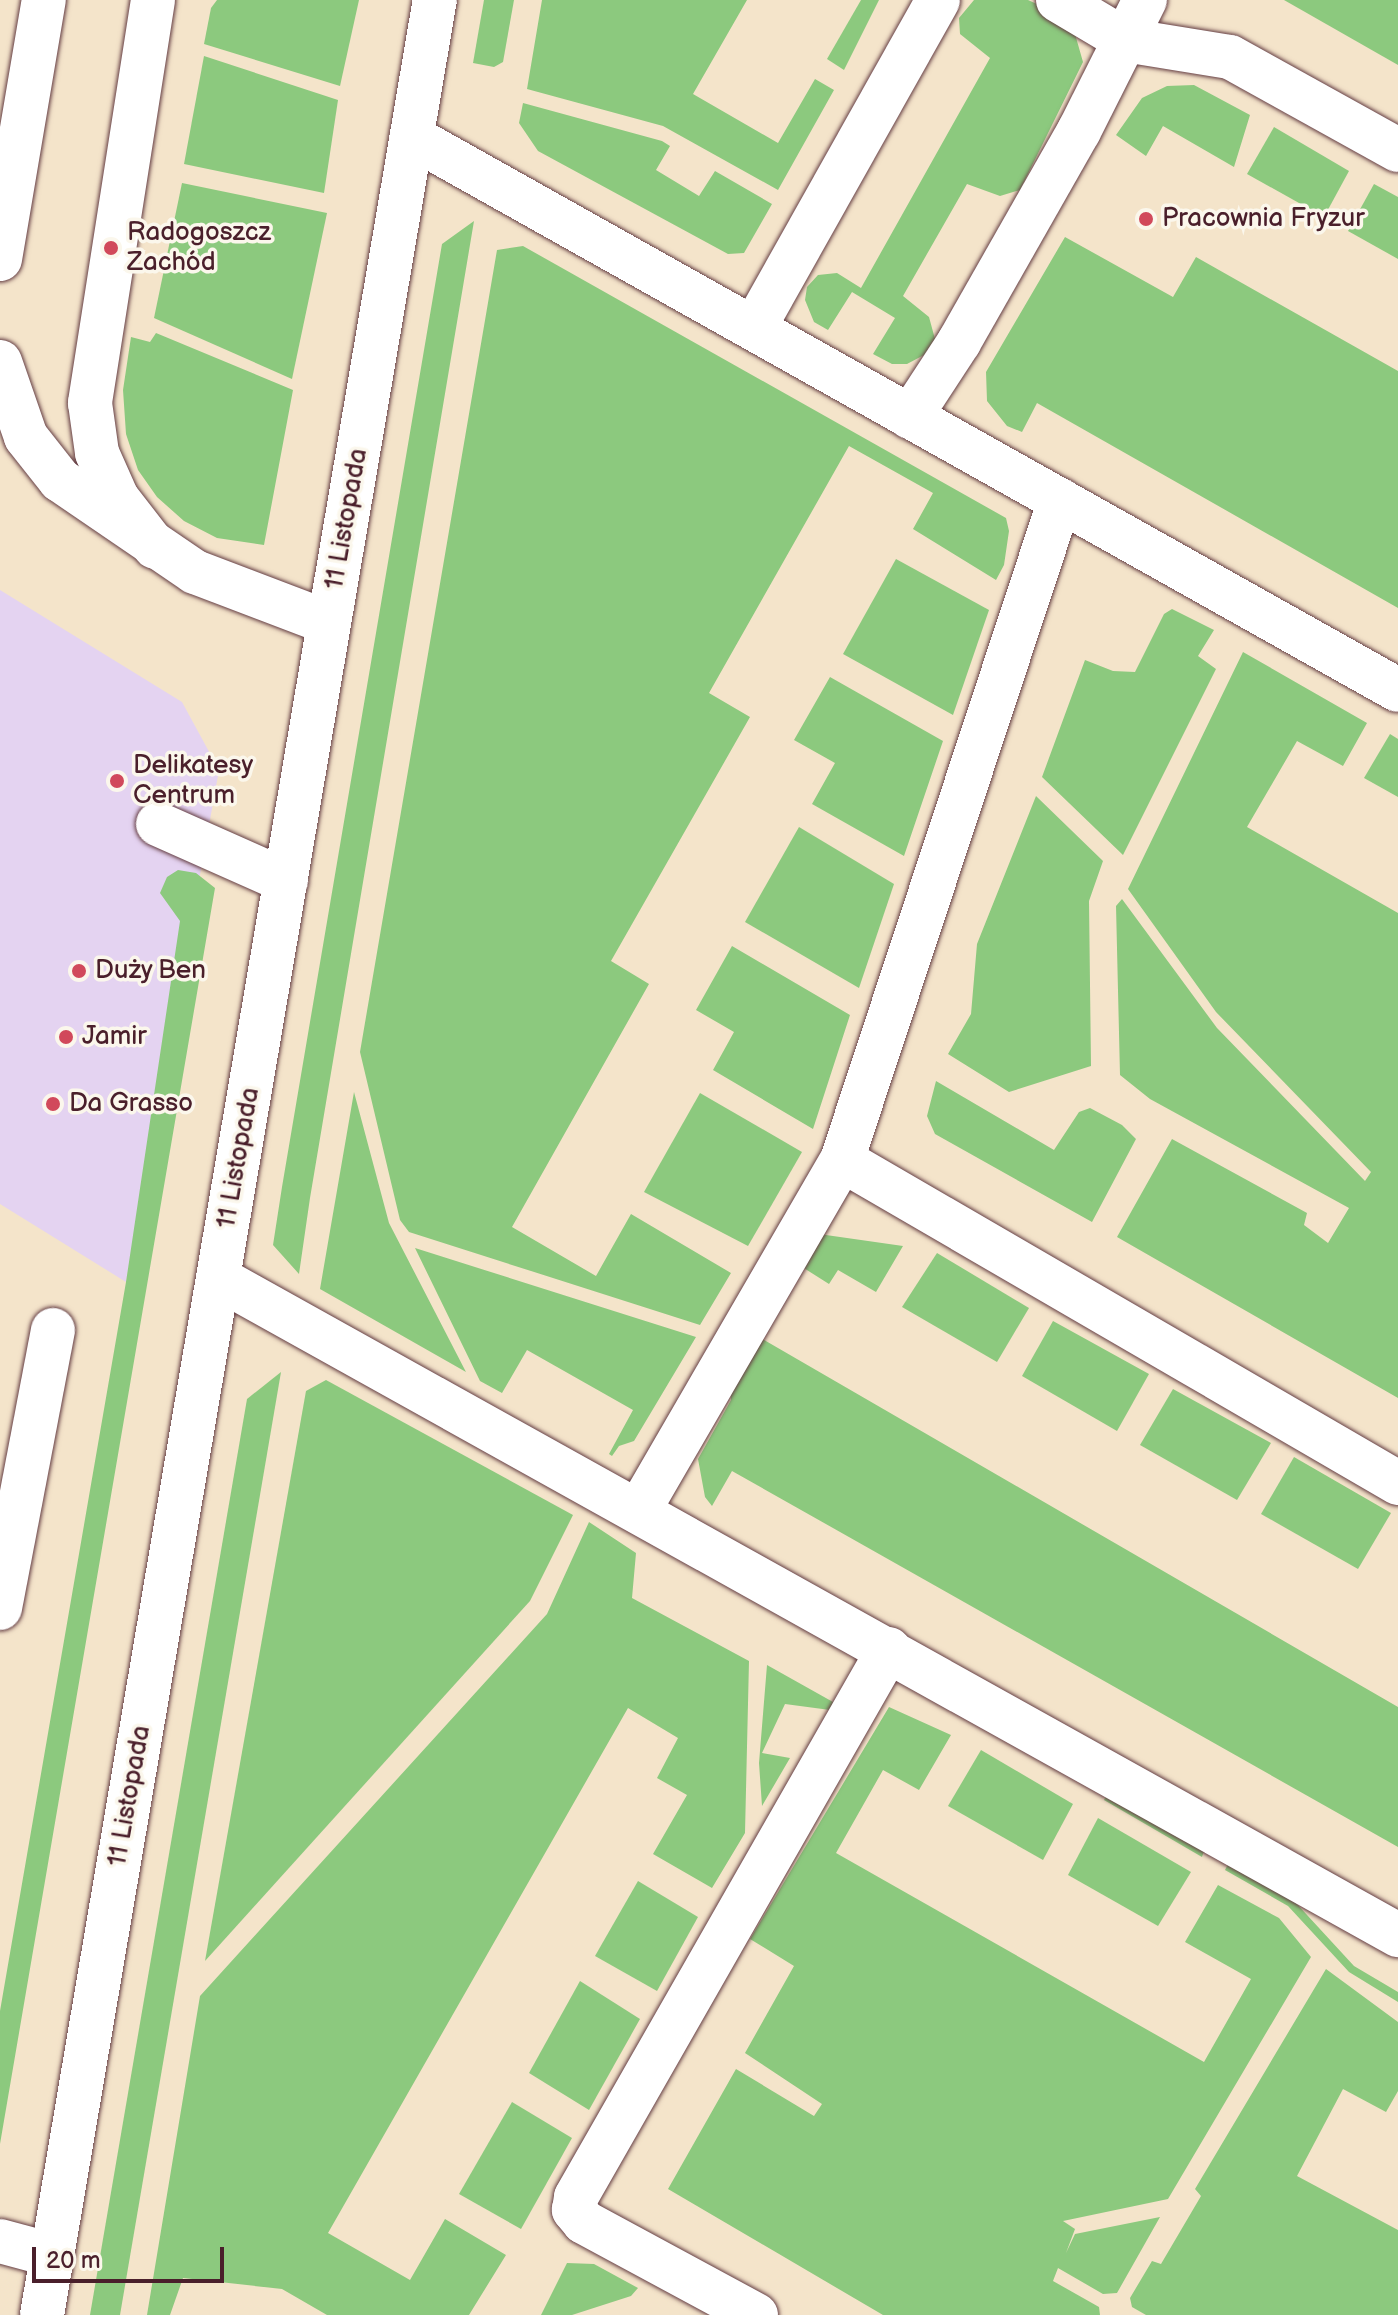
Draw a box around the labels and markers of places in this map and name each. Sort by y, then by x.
place label: Pracownia Fryzur [1162,203,1365,235]
marker: Pracownia Fryzur [1137,210,1155,228]
place label: Radogoszcz Zachód [127,217,271,278]
marker: Radogoszcz Zachód [102,239,120,257]
place label: Delikatesy Centrum [133,750,253,812]
marker: Delikatesy Centrum [108,772,126,790]
place label: Duży Ben [95,955,208,987]
marker: Duży Ben [70,962,88,980]
place label: Jamir [82,1021,147,1053]
marker: Jamir [57,1028,75,1046]
place label: Da Grasso [69,1088,193,1120]
marker: Da Grasso [44,1095,62,1113]

